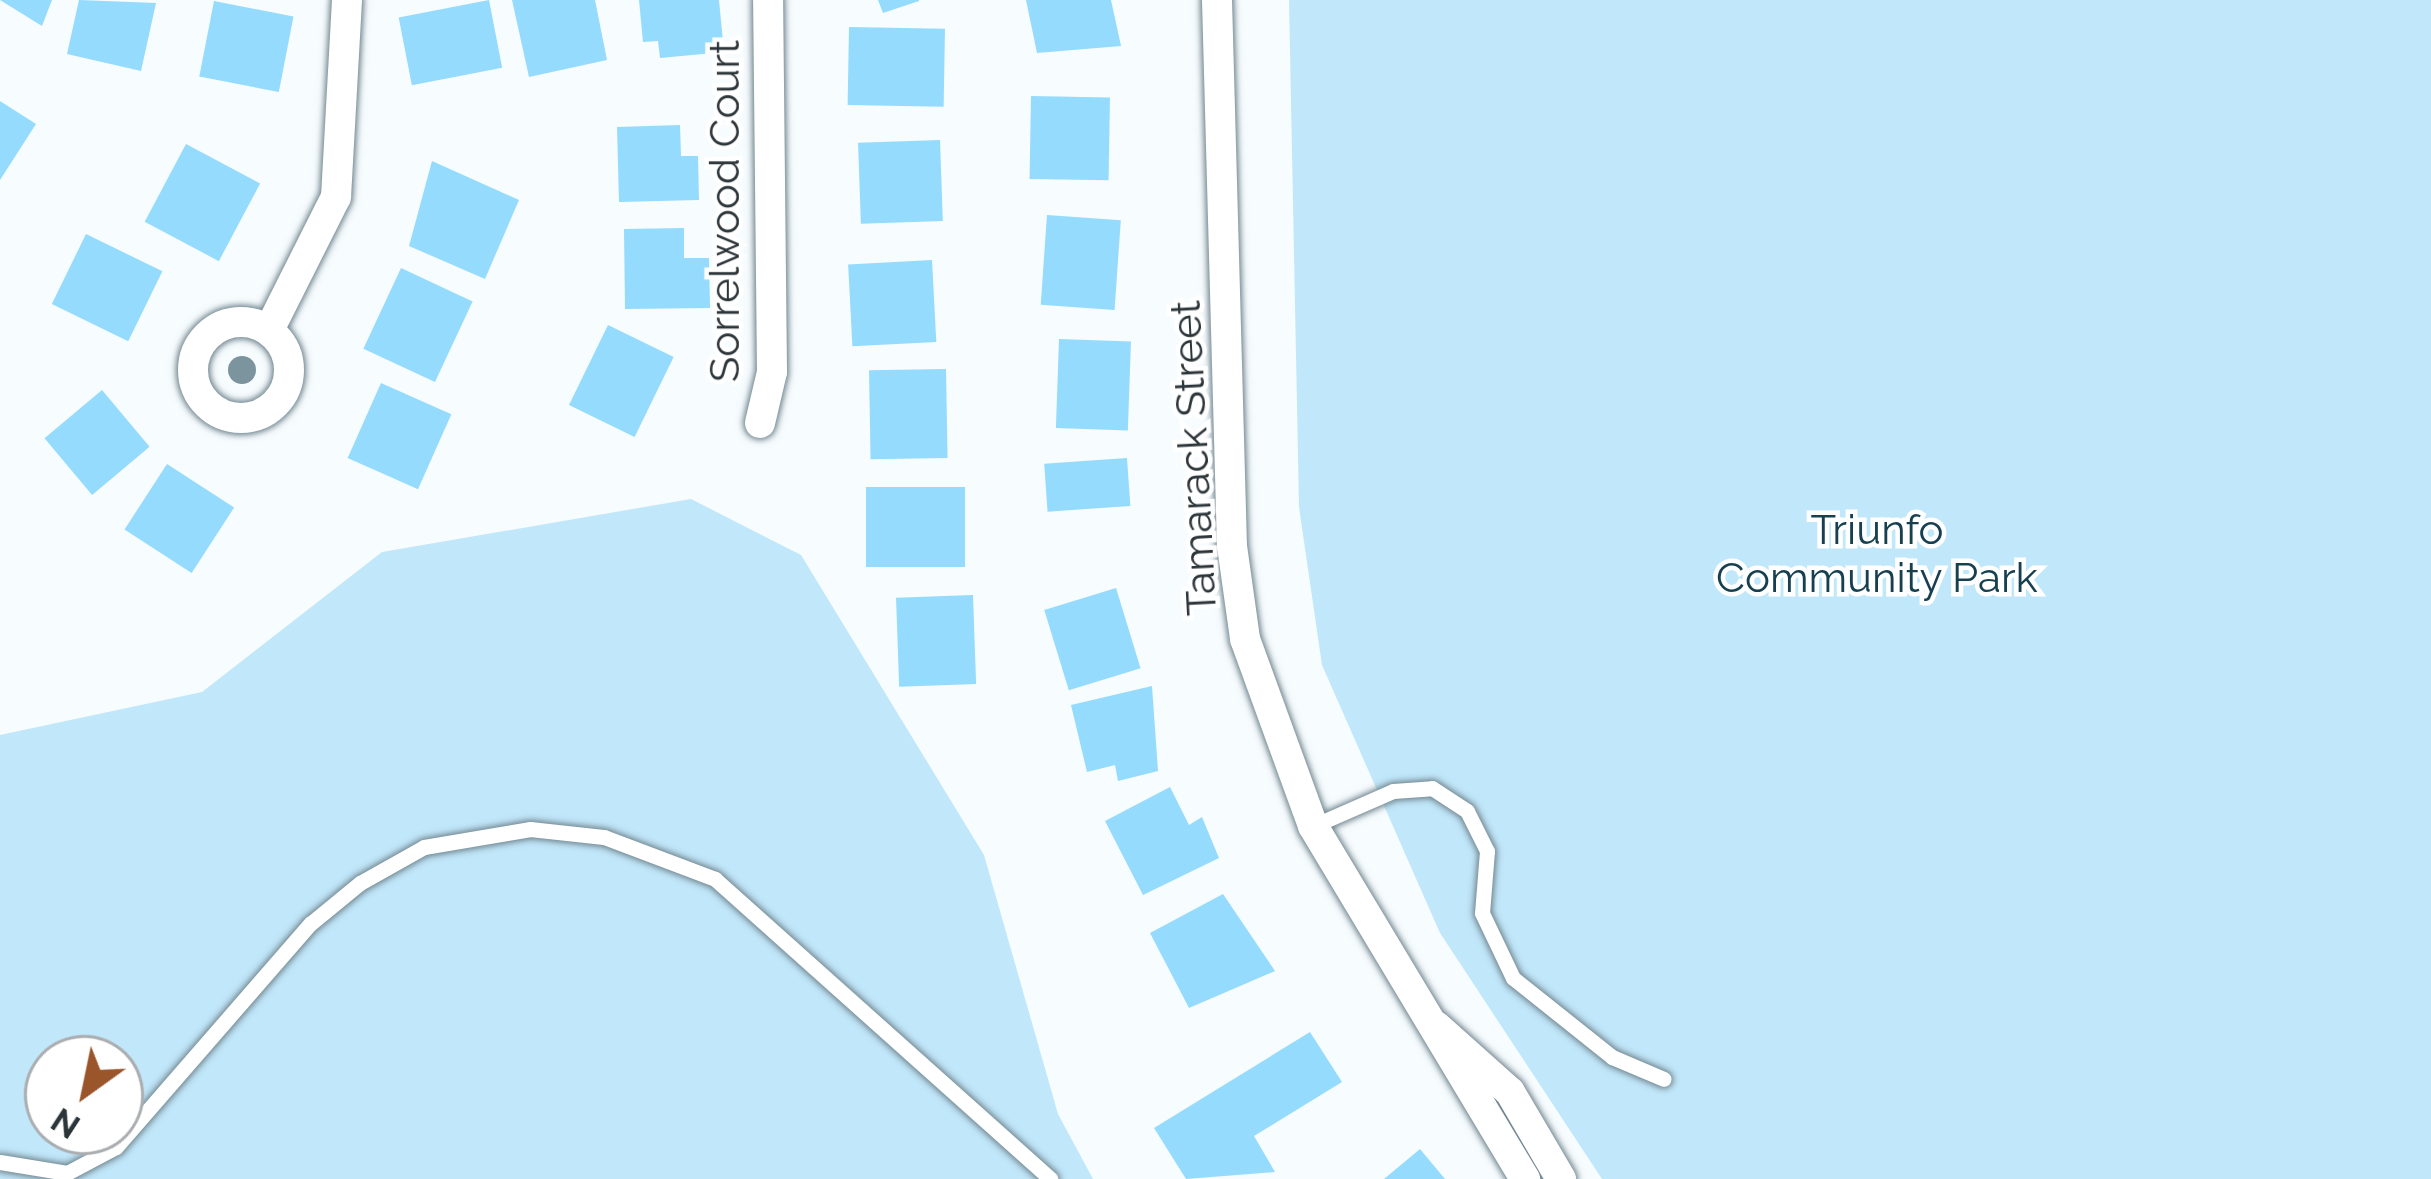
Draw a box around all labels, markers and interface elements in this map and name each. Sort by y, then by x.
street label: Sorrelwood Court [700,40,750,382]
street label: Tamarack Street [1161,299,1227,617]
park label: Triunfo Community Park [1716,505,2038,604]
north arrow [24,1035,144,1155]
text: N [45,1100,87,1146]

